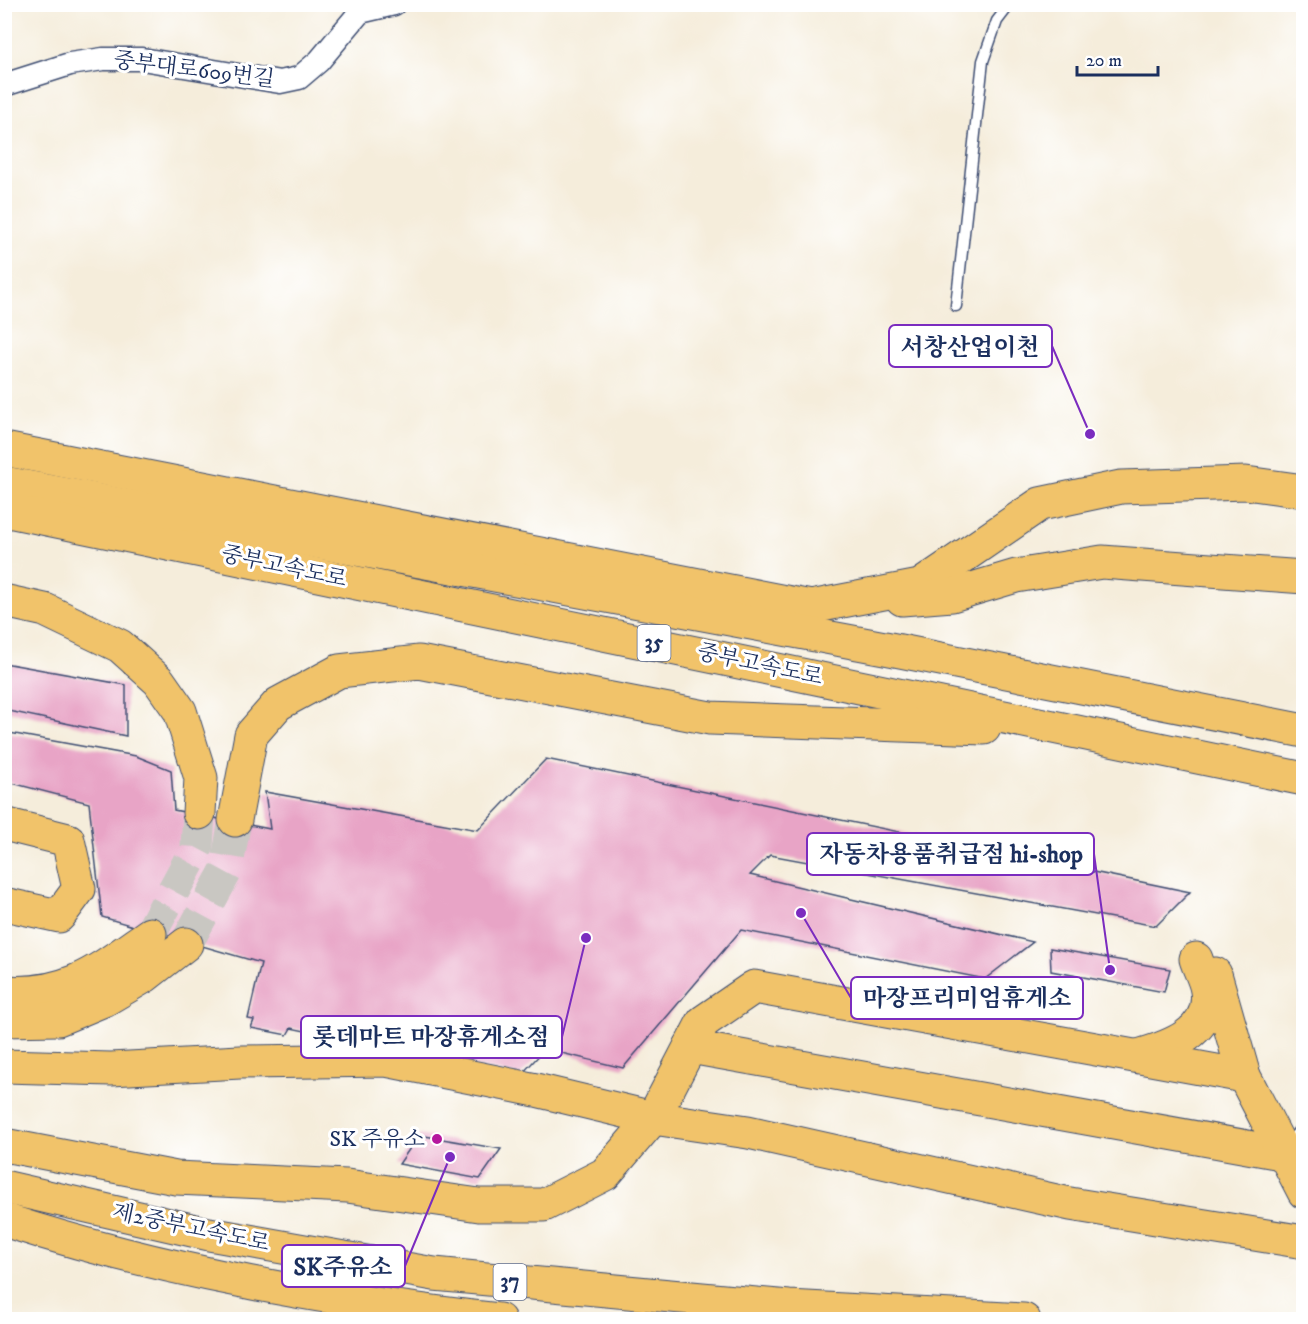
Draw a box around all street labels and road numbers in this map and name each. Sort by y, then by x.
street label: 중부대로609번길 [112,47,276,93]
street label: 중부고속도로 [219,541,349,593]
road number: 35 [638,625,670,661]
street label: 중부고속도로 [695,639,825,691]
street label: 제2중부고속도로 [110,1198,272,1258]
road number: 37 [494,1264,526,1300]

